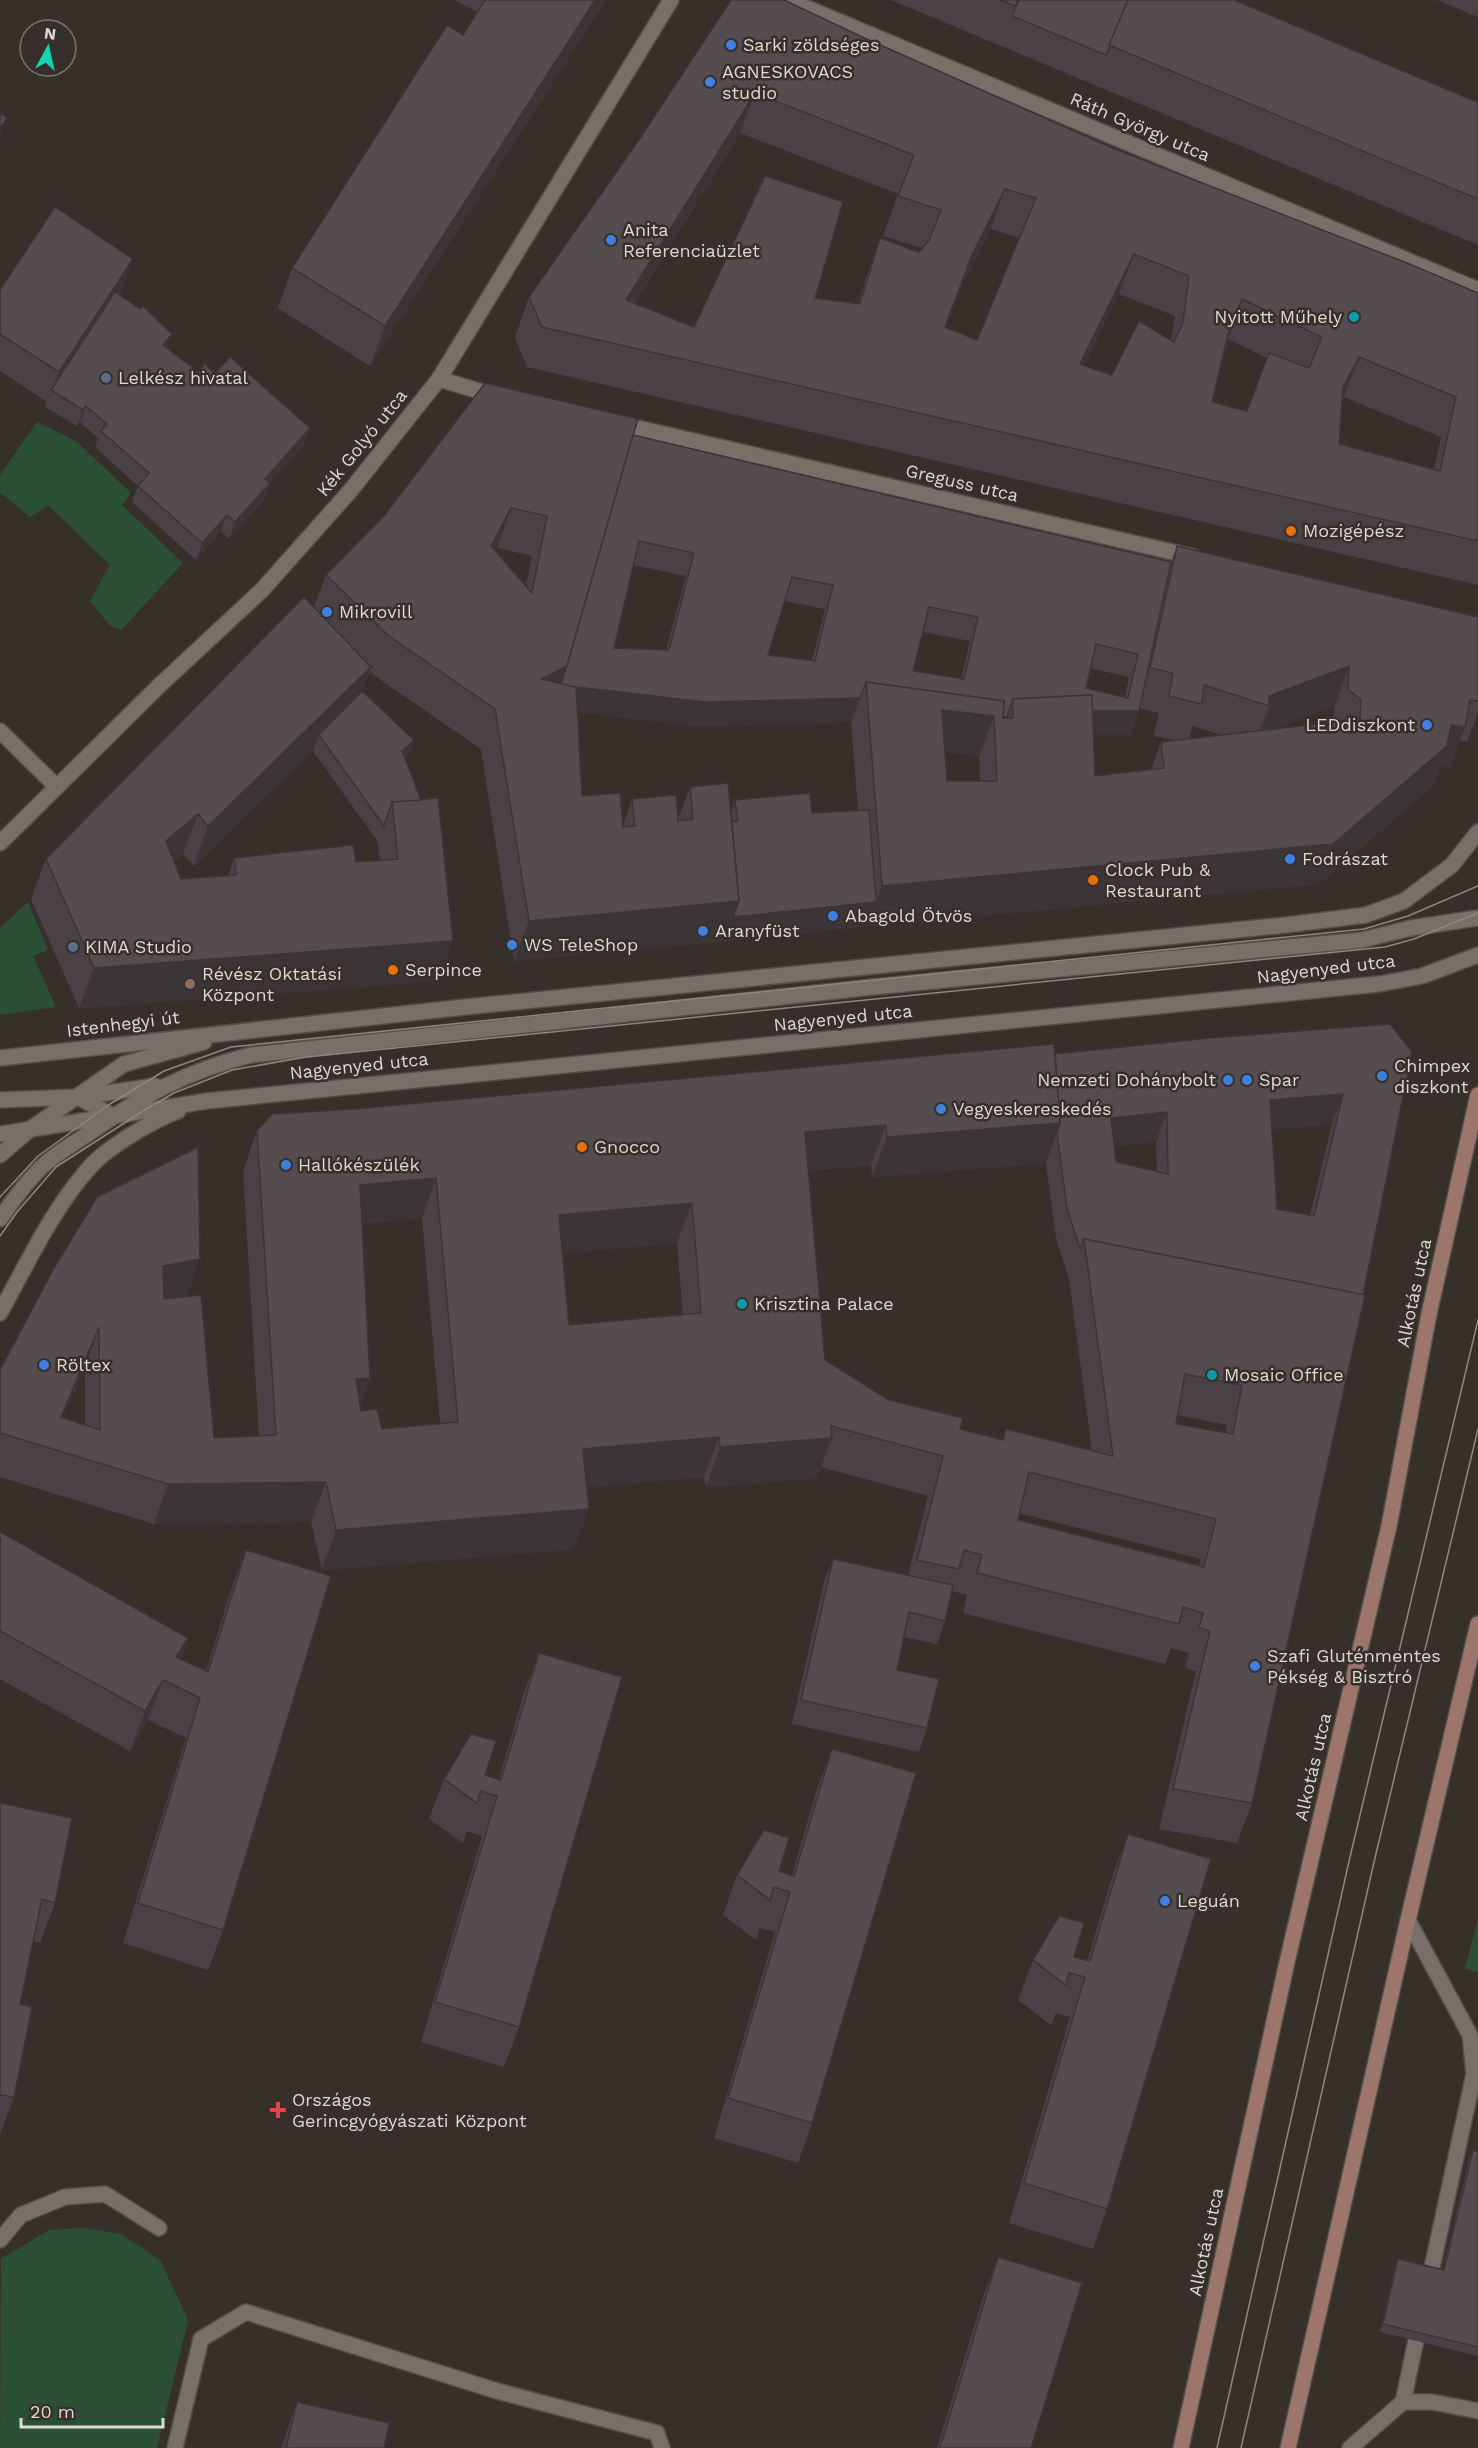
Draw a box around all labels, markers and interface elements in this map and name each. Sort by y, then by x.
north arrow [18,18,78,78]
text: N [43,23,57,44]
place label: Sarki zöldséges [743,34,879,55]
marker: Sarki zöldséges [724,38,738,52]
place label: AGNESKOVACS studio [722,61,853,103]
marker: AGNESKOVACS studio [703,75,717,89]
street label: Ráth György utca [1067,88,1213,166]
place label: Anita Referenciaüzlet [623,219,760,261]
marker: Anita Referenciaüzlet [604,233,618,247]
place label: Nyitott Műhely [1214,306,1343,327]
marker: Nyitott Műhely [1347,310,1361,324]
place label: Lelkész hivatal [118,367,249,388]
marker: Lelkész hivatal [99,371,113,385]
street label: Kék Golyó utca [312,385,411,500]
street label: Greguss utca [904,459,1021,506]
place label: Mozigépész [1303,520,1404,541]
marker: Mozigépész [1284,524,1298,538]
place label: Mikrovill [339,601,413,622]
marker: Mikrovill [320,605,334,619]
place label: LEDdiszkont [1305,714,1415,735]
marker: LEDdiszkont [1420,718,1434,732]
place label: Fodrászat [1302,848,1388,869]
marker: Fodrászat [1283,852,1297,866]
place label: Clock Pub & Restaurant [1105,859,1211,901]
marker: Clock Pub & Restaurant [1086,873,1100,887]
place label: Abagold Ötvös [845,905,972,926]
marker: Abagold Ötvös [826,909,840,923]
place label: Aranyfüst [715,920,800,941]
marker: Aranyfüst [696,924,710,938]
place label: WS TeleShop [524,934,638,955]
place label: KIMA Studio [85,936,192,957]
marker: WS TeleShop [505,938,519,952]
marker: KIMA Studio [66,940,80,954]
street label: Nagyenyed utca [1255,950,1396,987]
place label: Serpince [405,959,482,980]
place label: Révész Oktatási Központ [202,963,342,1005]
marker: Serpince [386,963,400,977]
marker: Révész Oktatási Központ [183,977,197,991]
street label: Nagyenyed utca [773,1000,913,1035]
street label: Istenhegyi út [65,1006,181,1041]
street label: Nagyenyed utca [289,1048,429,1083]
place label: Chimpex diszkont [1394,1055,1470,1097]
place label: Nemzeti Dohánybolt [1037,1069,1216,1090]
place label: Spar [1259,1069,1299,1090]
marker: Chimpex diszkont [1375,1069,1389,1083]
marker: Nemzeti Dohánybolt [1221,1073,1235,1087]
marker: Spar [1240,1073,1254,1087]
place label: Vegyeskereskedés [953,1098,1112,1119]
marker: Vegyeskereskedés [934,1102,948,1116]
place label: Gnocco [594,1136,660,1157]
marker: Gnocco [575,1140,589,1154]
place label: Hallókészülék [298,1154,420,1175]
marker: Hallókészülék [279,1158,293,1172]
street label: Alkotás utca [1392,1237,1435,1349]
place label: Krisztina Palace [754,1293,894,1314]
marker: Krisztina Palace [735,1297,749,1311]
place label: Röltex [56,1354,111,1375]
marker: Röltex [37,1358,51,1372]
place label: Mosaic Office [1224,1364,1344,1385]
marker: Mosaic Office [1205,1368,1219,1382]
place label: Szafi Gluténmentes Pékség & Bisztró [1267,1645,1441,1687]
marker: Szafi Gluténmentes Pékség & Bisztró [1248,1659,1262,1673]
street label: Alkotás utca [1290,1711,1335,1823]
place label: Leguán [1177,1890,1240,1911]
marker: Leguán [1158,1894,1172,1908]
place label: Országos Gerincgyógyászati Központ [292,2089,527,2131]
marker: Országos Gerincgyógyászati Központ [269,2101,287,2119]
street label: Alkotás utca [1184,2186,1227,2298]
scale bar [21,2391,164,2429]
text: 20 m [30,2401,75,2422]

